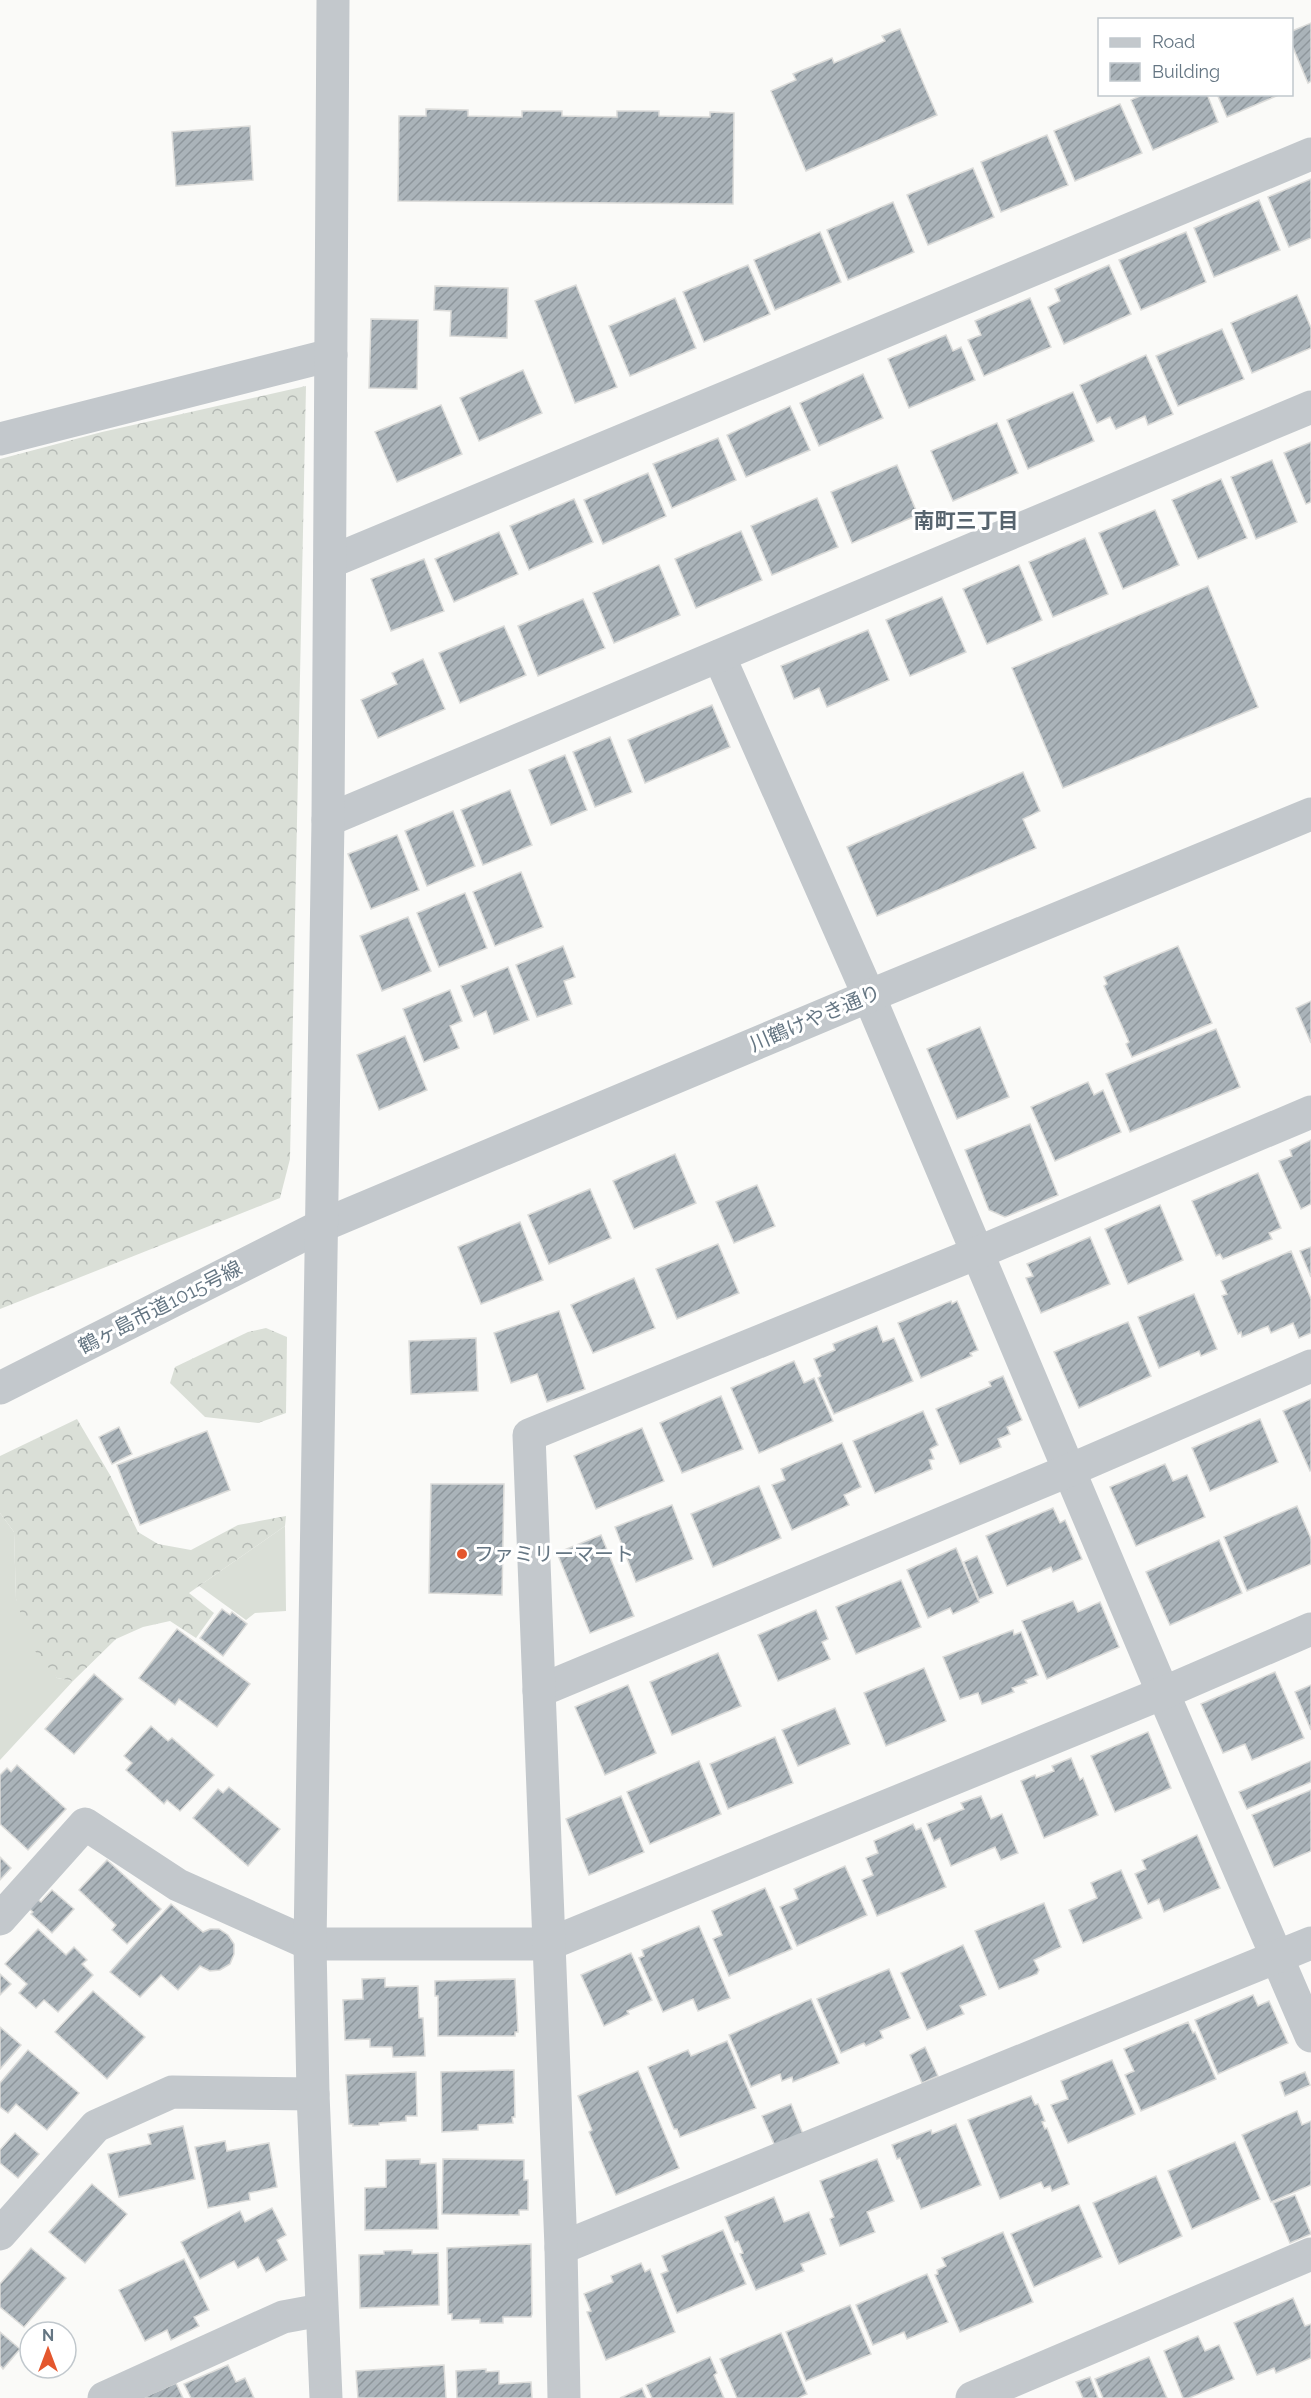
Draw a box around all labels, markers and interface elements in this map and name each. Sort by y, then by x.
legend [1098,18,1293,96]
text: Road [1152,31,1195,52]
text: Building [1152,61,1220,82]
district label: 南町三丁目 [914,508,1019,533]
street label: 川鶴けやき通り [746,980,884,1056]
street label: 鶴ヶ島市道1015号線 [74,1255,246,1359]
place label: ファミリーマート [474,1542,634,1566]
marker: ファミリーマート [455,1547,469,1561]
north arrow [18,2320,78,2380]
text: N [42,2326,54,2345]

